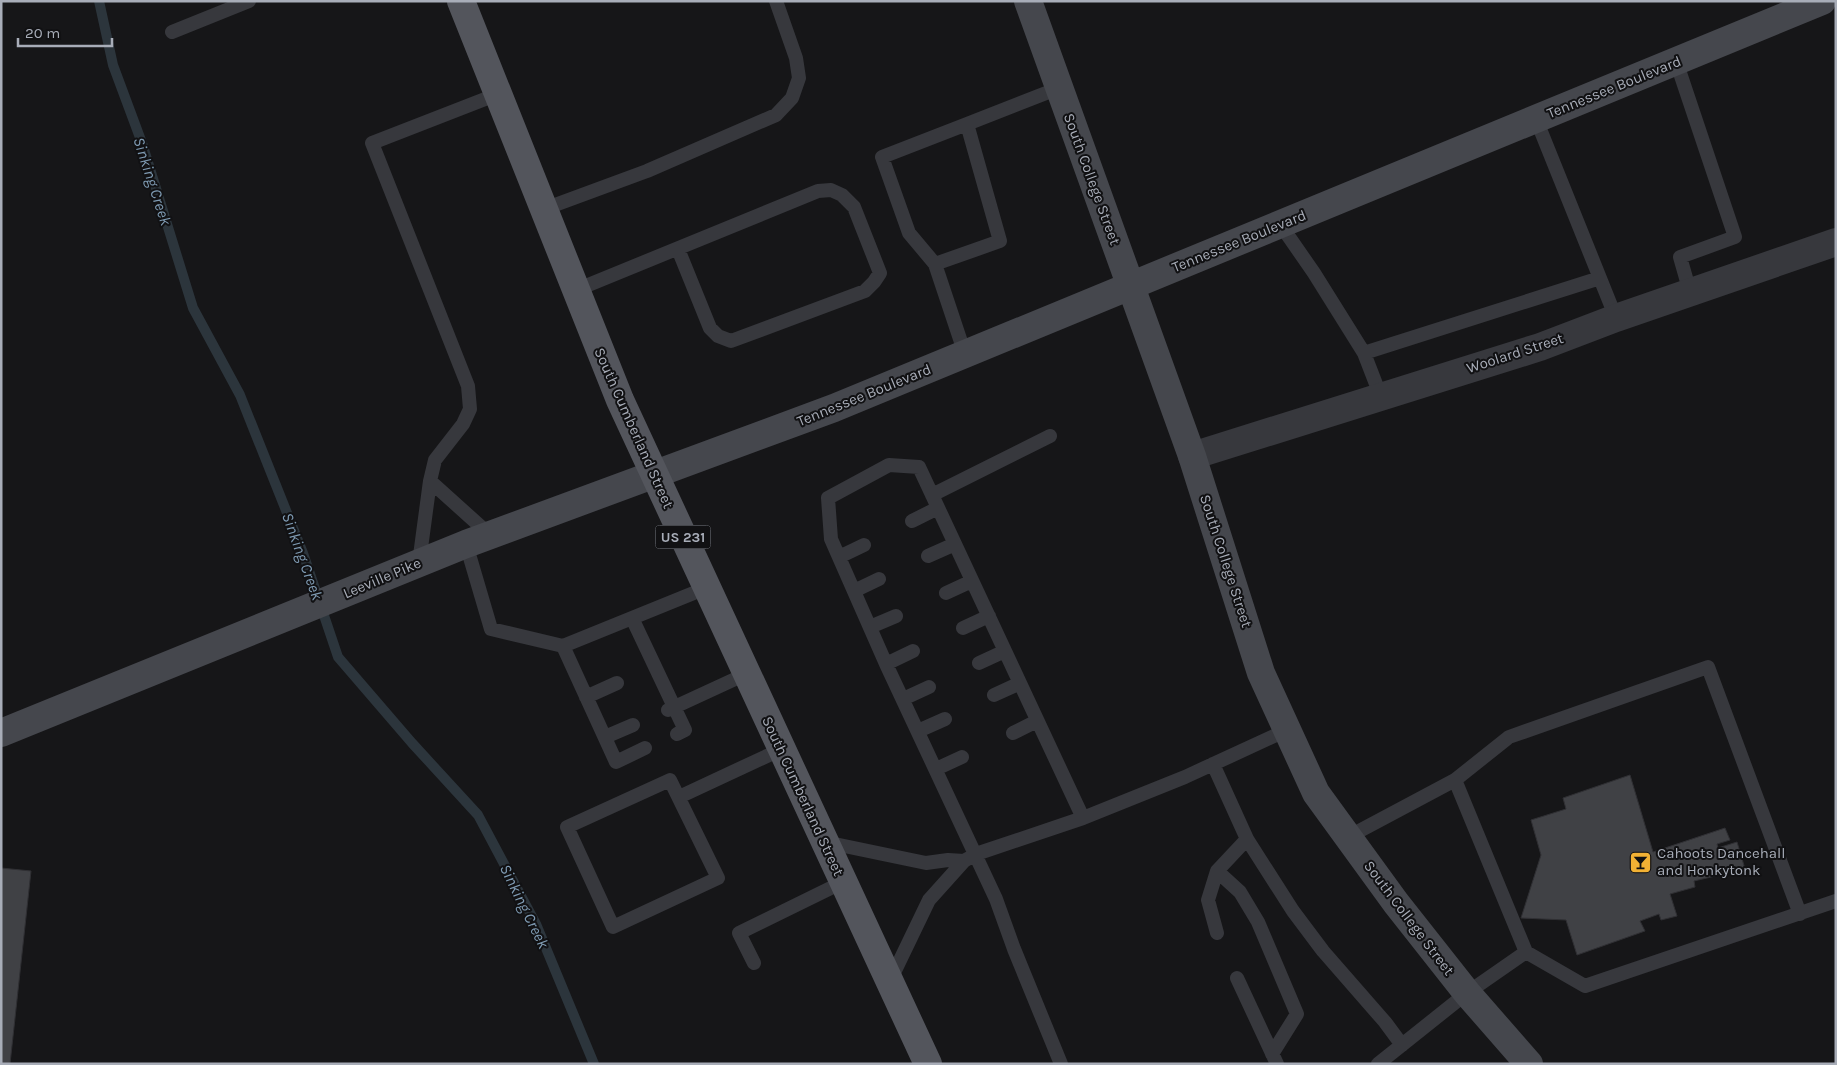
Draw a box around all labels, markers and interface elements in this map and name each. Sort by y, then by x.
scale bar [18,15,111,47]
text: 20 m [25,24,60,42]
street label: Tennessee Boulevard [1544,52,1684,122]
street label: South College Street [1060,111,1124,248]
water label: Sinking Creek [129,135,176,228]
street label: Tennessee Boulevard [1169,206,1309,276]
street label: Woolard Street [1464,329,1566,377]
street label: South Cumberland Street [590,345,678,511]
street label: Tennessee Boulevard [794,360,934,430]
street label: South College Street [1196,492,1256,630]
water label: Sinking Creek [278,510,327,603]
road number: US 231 [656,526,710,548]
street label: Leeville Pike [340,553,424,603]
street label: South Cumberland Street [758,713,848,879]
place label: Cahoots Dancehall and Honkytonk [1657,844,1785,879]
bar icon: Cahoots Dancehall and Honkytonk [1629,850,1653,874]
street label: South College Street [1360,857,1458,979]
water label: Sinking Creek [496,861,554,952]

